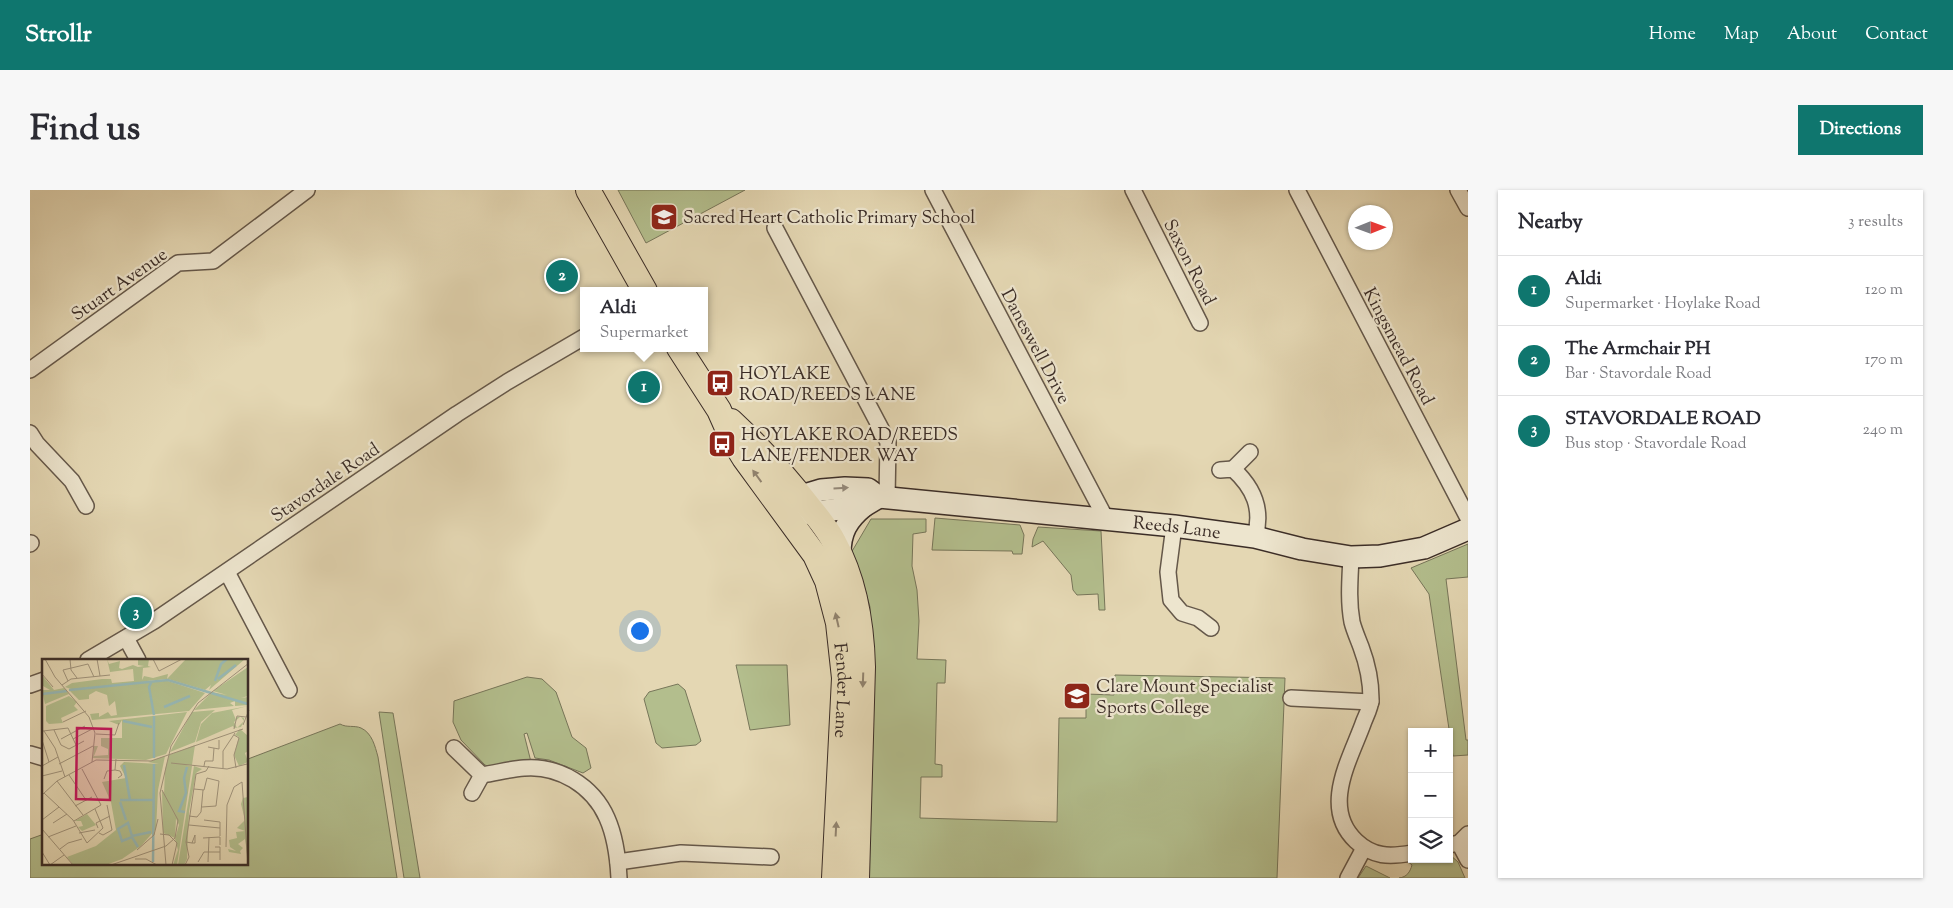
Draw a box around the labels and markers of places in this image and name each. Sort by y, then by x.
school or university icon: Sacred Heart Catholic Primary School [649,202,679,232]
place label: Sacred Heart Catholic Primary School [683,206,975,232]
pin: 2 [546,257,578,295]
place label: HOYLAKE ROAD/REEDS LANE [739,362,916,409]
pin: 1 [628,368,660,406]
bus stop icon: HOYLAKE ROAD/REEDS LANE [705,368,735,398]
place label: HOYLAKE ROAD/REEDS LANE/FENDER WAY [741,423,958,470]
bus stop icon: HOYLAKE ROAD/REEDS LANE/FENDER WAY [707,429,737,459]
pin: 3 [120,594,152,632]
place label: Clare Mount Specialist Sports College [1096,675,1274,722]
school or university icon: Clare Mount Specialist Sports College [1062,681,1092,711]

